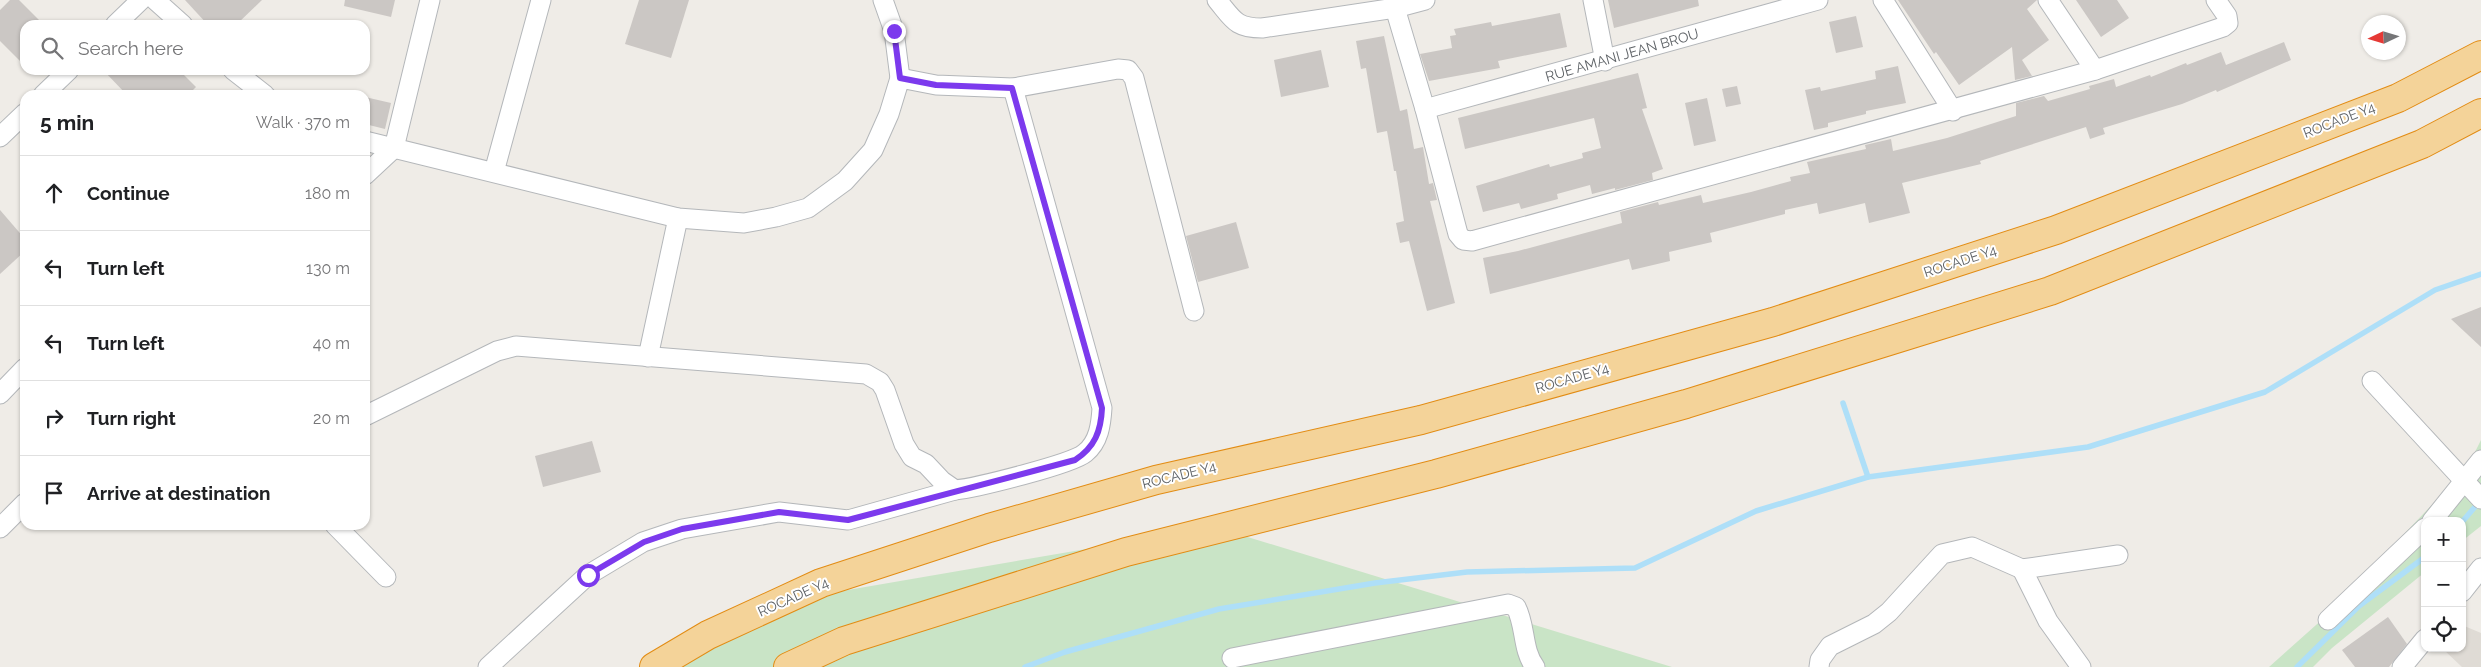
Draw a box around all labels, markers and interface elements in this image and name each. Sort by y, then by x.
north arrow [2361,15,2406,60]
search box [20,20,370,75]
route end [883,20,906,43]
street label: RUE AMANI JEAN BROU [1544,25,1700,85]
icon: search [38,34,66,62]
text: Search here [78,37,184,59]
street label: ROCADE Y4 [2301,99,2378,141]
text: 5 min [40,110,94,135]
text: Walk · 370 m [256,113,350,132]
icon: ahead [40,179,68,207]
text: Continue [87,182,170,204]
text: 180 m [305,184,350,203]
street label: ROCADE Y4 [1921,242,1999,280]
icon: left [40,254,68,282]
text: Turn left [87,257,164,279]
text: 130 m [306,259,350,278]
icon: left [40,329,68,357]
text: Turn left [87,332,164,354]
text: 40 m [313,334,350,353]
street label: ROCADE Y4 [1533,360,1611,396]
icon: right [40,404,68,432]
text: Turn right [87,407,176,429]
text: 20 m [313,409,350,428]
street label: ROCADE Y4 [1140,458,1218,492]
icon: arrive [40,479,68,507]
text: Arrive at destination [87,482,271,504]
map controls [2421,517,2466,652]
button: + [2421,517,2466,562]
button: − [2421,562,2466,607]
route start [577,564,600,587]
street label: ROCADE Y4 [755,574,831,620]
button: locate [2421,607,2466,652]

